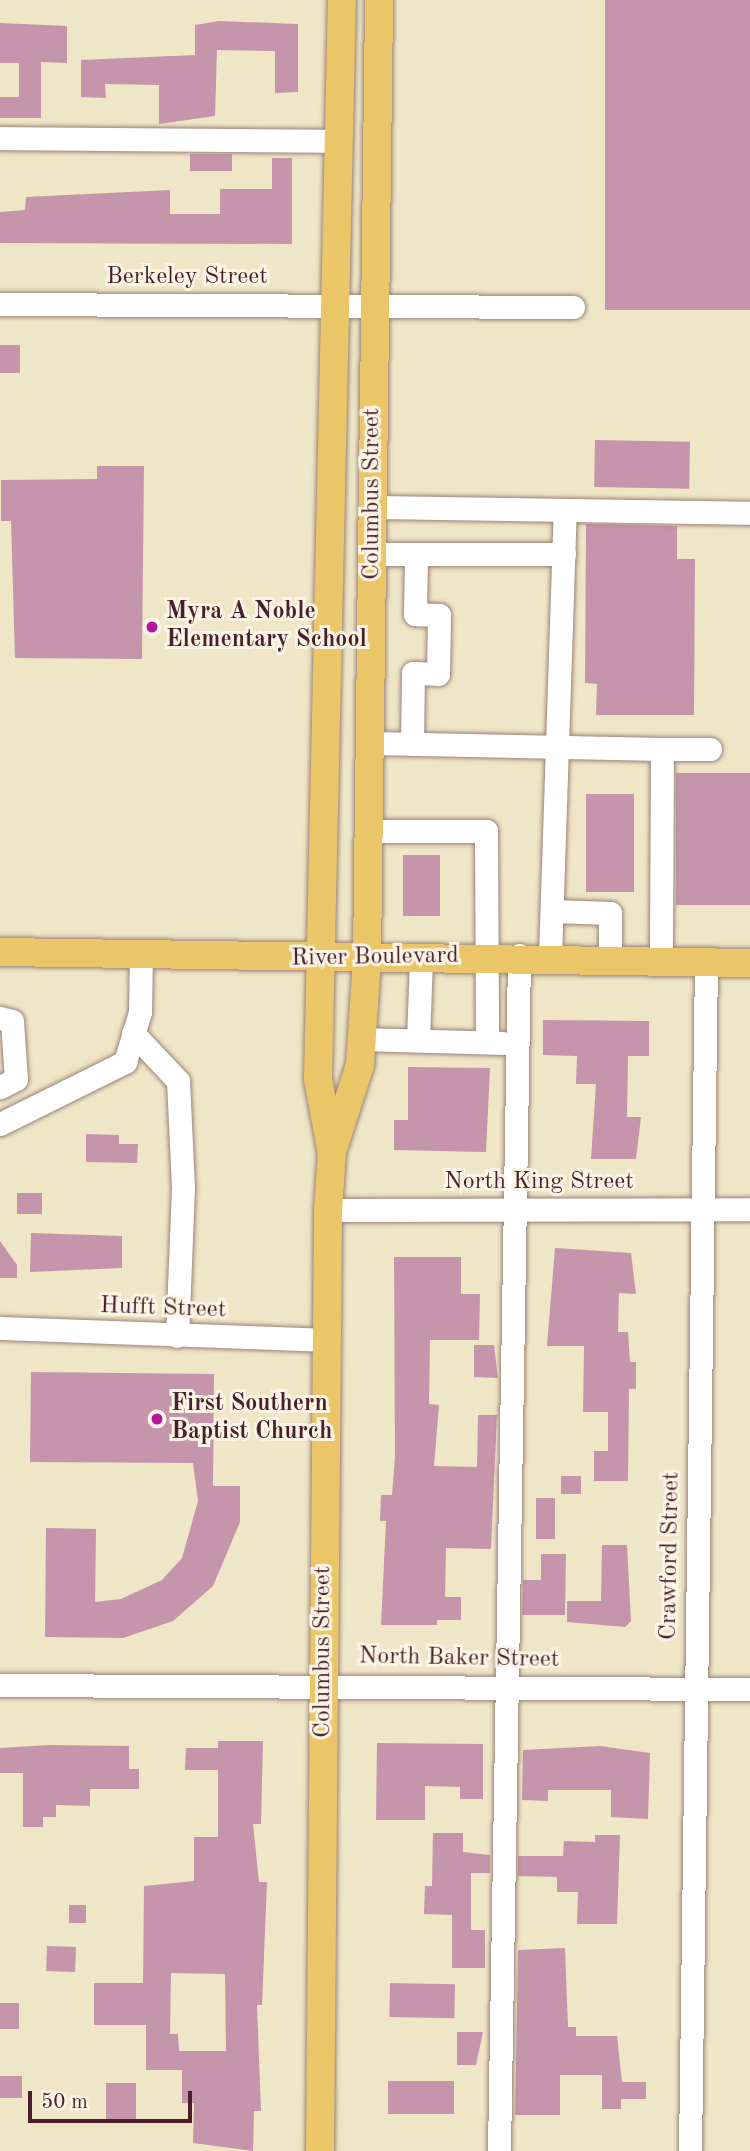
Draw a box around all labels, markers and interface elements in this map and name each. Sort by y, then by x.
street label: Berkeley Street [106,264,268,292]
street label: Columbus Street [359,408,387,580]
place label: Myra A Noble Elementary School [166,599,367,655]
marker: Myra A Noble Elementary School [144,619,160,635]
street label: River Boulevard [291,942,459,974]
street label: North King Street [444,1169,634,1197]
street label: Hufft Street [99,1292,227,1326]
place label: First Southern Baptist Church [171,1391,332,1447]
marker: First Southern Baptist Church [149,1411,165,1427]
street label: Crawford Street [655,1472,687,1640]
street label: Columbus Street [310,1566,338,1738]
street label: North Baker Street [359,1643,559,1675]
scale bar [32,2078,196,2122]
text: 50 m [41,2092,88,2113]

